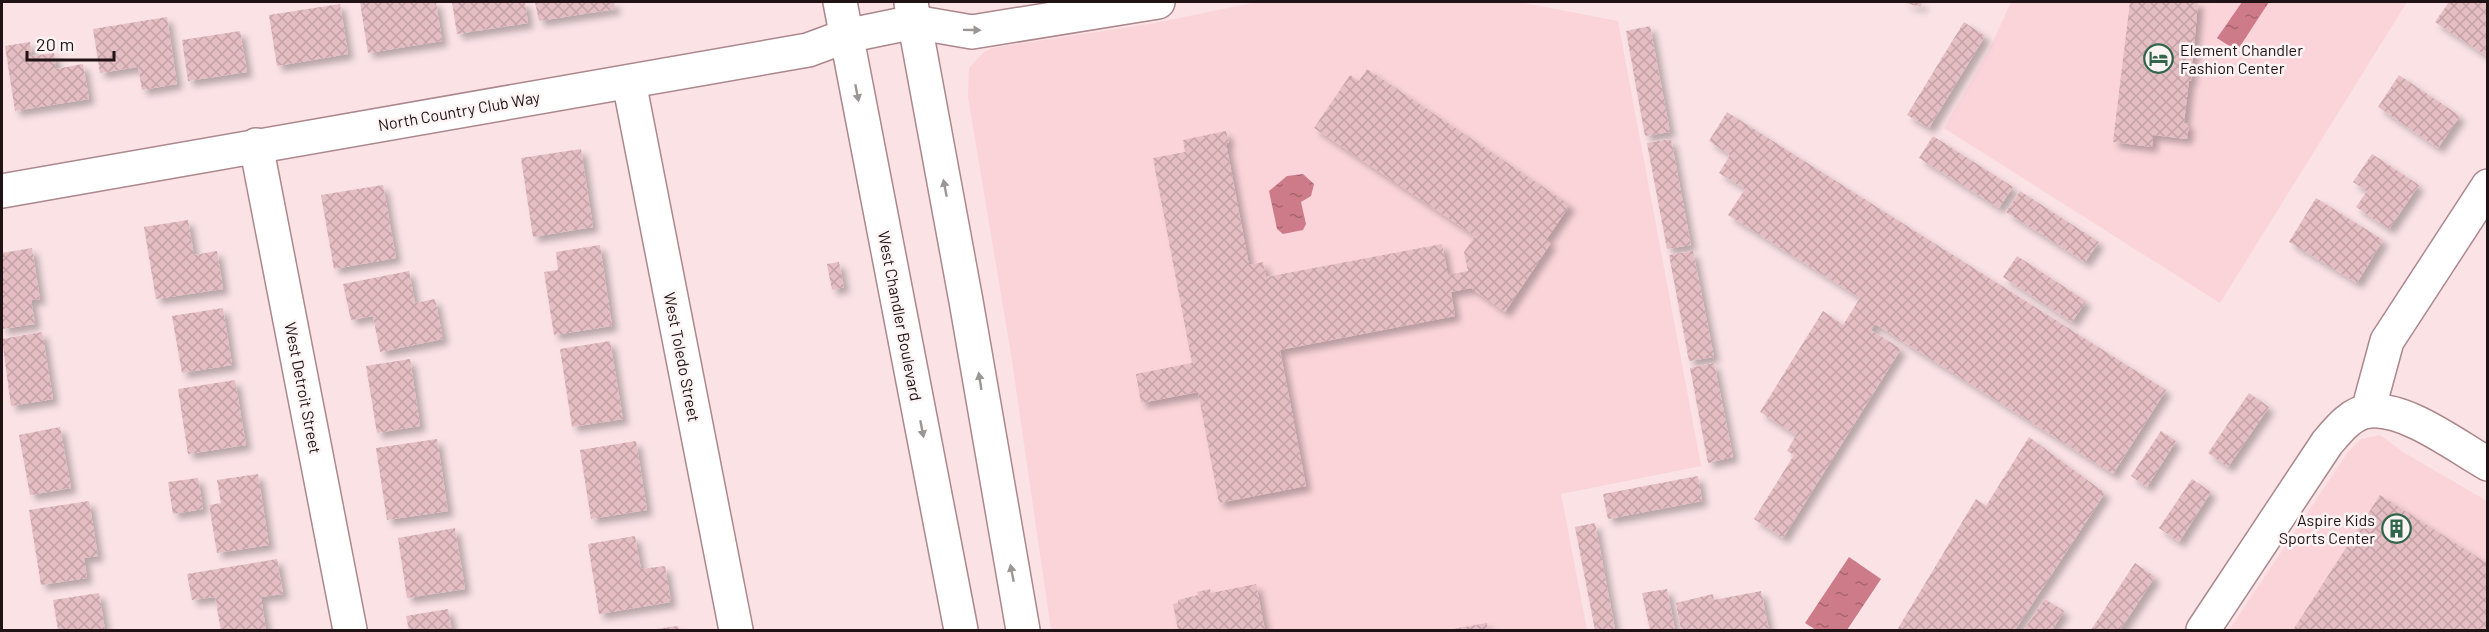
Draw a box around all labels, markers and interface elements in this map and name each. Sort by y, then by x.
scale bar [27,24,114,62]
one-way arrow [962,25,981,35]
text: 20 m [36,33,74,55]
place label: Element Chandler Fashion Center [2180,40,2303,77]
hotel icon: Element Chandler Fashion Center [2143,43,2175,75]
one-way arrow [853,84,862,103]
street label: North Country Club Way [376,87,542,134]
one-way arrow [940,178,949,197]
street label: West Chandler Boulevard [875,229,926,403]
street label: West Toledo Street [661,290,704,423]
street label: West Detroit Street [281,320,326,455]
one-way arrow [975,371,984,390]
one-way arrow [918,420,927,439]
place label: Aspire Kids Sports Center [2279,510,2375,547]
building icon: Aspire Kids Sports Center [2380,513,2412,545]
one-way arrow [1007,563,1016,582]

